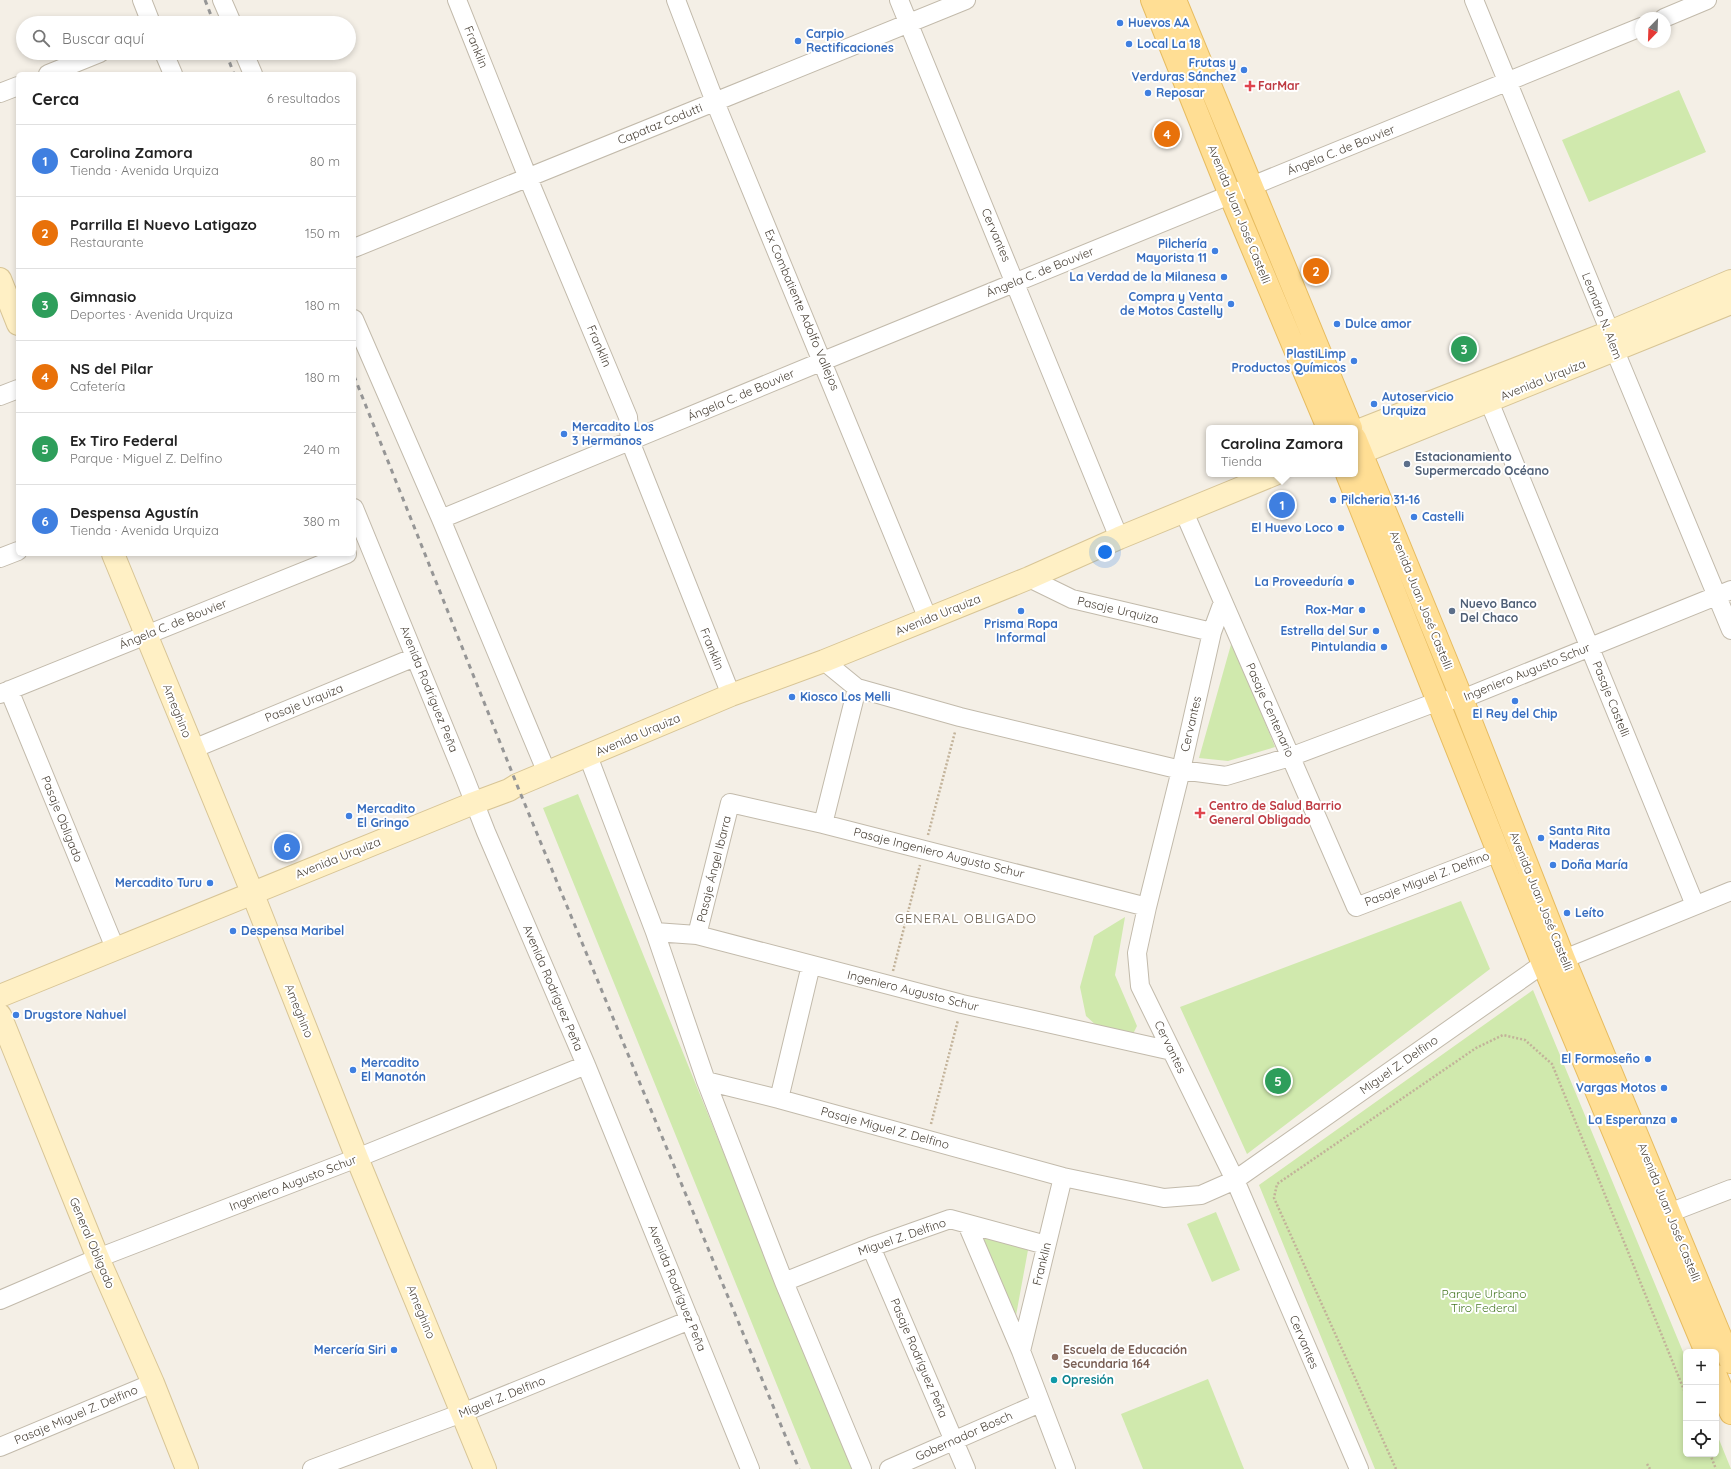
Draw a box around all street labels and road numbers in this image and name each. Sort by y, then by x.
street label: Franklin [461,24,492,70]
street label: Capataz Codutti [615,100,704,147]
street label: Ángela C. de Bouvier [1285,121,1397,178]
street label: Avenida Juan José Castelli [1205,142,1274,285]
street label: Cervantes [978,206,1015,264]
street label: Ex Combatiente Adolfo Vallejos [762,227,843,393]
street label: Ángela C. de Bouvier [984,243,1096,300]
street label: Leandro N. Alem [1579,270,1626,361]
street label: Franklin [584,323,615,369]
street label: Avenida Urquiza [1498,356,1588,403]
street label: Ángela C. de Bouvier [685,365,797,424]
street label: Avenida Juan José Castelli [1387,528,1456,671]
street label: Avenida Urquiza [893,591,983,638]
street label: Pasaje Urquiza [1076,593,1160,626]
street label: Ángela C. de Bouvier [117,595,229,652]
street label: Avenida Rodríguez Peña [397,623,462,754]
street label: Franklin [697,626,728,672]
street label: Ingeniero Augusto Schur [1461,639,1593,704]
street label: Pasaje Castelli [1589,659,1633,739]
street label: Pasaje Centenario [1243,660,1298,759]
street label: Pasaje Urquiza [262,680,345,725]
street label: Ameghino [160,682,195,740]
street label: Cervantes [1177,694,1204,753]
street label: Avenida Urquiza [593,710,682,759]
street label: Pasaje Obligado [38,774,87,864]
street label: Pasaje Ángel Ibarra [693,814,734,924]
street label: Pasaje Ingeniero Augusto Schur [852,824,1027,881]
street label: Avenida Juan José Castelli [1507,829,1576,972]
street label: Avenida Urquiza [293,834,383,881]
street label: Pasaje Miguel Z. Delfino [1362,848,1491,909]
street label: Avenida Rodríguez Peña [520,922,587,1053]
street label: Ingeniero Augusto Schur [846,967,981,1014]
street label: Ameghino [282,982,317,1040]
street label: Cervantes [1151,1018,1190,1076]
street label: Miguel Z. Delfino [1357,1032,1441,1097]
street label: Pasaje Miguel Z. Delfino [819,1103,951,1152]
street label: Avenida Juan José Castelli [1635,1140,1704,1283]
street label: Ingeniero Augusto Schur [227,1151,359,1214]
street label: General Obligado [66,1195,118,1291]
street label: Miguel Z. Delfino [856,1214,948,1259]
street label: Avenida Rodríguez Peña [645,1222,710,1353]
street label: Franklin [1029,1241,1054,1287]
street label: Ameghino [404,1283,439,1341]
street label: Pasaje Rodríguez Peña [887,1296,951,1420]
street label: Cervantes [1286,1313,1323,1371]
street label: Miguel Z. Delfino [456,1372,547,1421]
street label: Pasaje Miguel Z. Delfino [12,1382,140,1447]
street label: Gobernador Bosch [913,1407,1015,1464]

